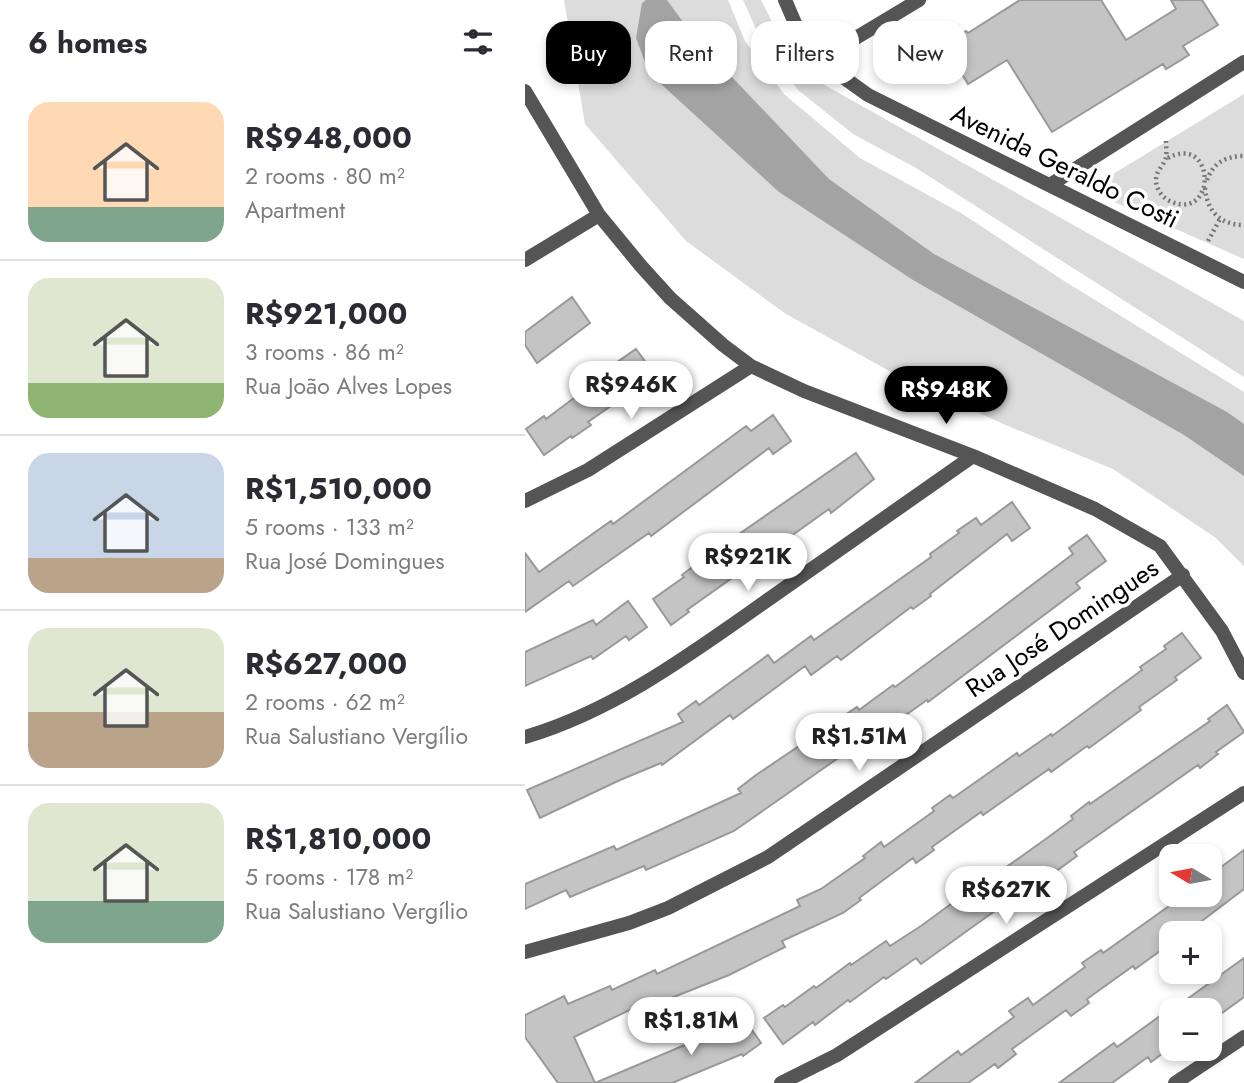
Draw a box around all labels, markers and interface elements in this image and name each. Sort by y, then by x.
text: 6 homes [28,21,147,64]
chip: Buy [546,21,631,84]
chip: Rent [645,21,737,84]
chip: Filters [751,21,859,84]
chip: New [873,21,967,84]
icon: filters [459,23,497,61]
street label: Avenida Geraldo Costi [945,94,1185,238]
text: R$948,000 [245,116,412,159]
icon: home [84,130,168,214]
text: 2 rooms · 80 m² [245,159,405,193]
text: Apartment [245,193,345,227]
text: R$921,000 [245,292,407,335]
icon: home [84,306,168,390]
text: 3 rooms · 86 m² [245,335,404,369]
pin: R$946K [574,362,688,421]
pin: R$948K [889,366,1003,426]
text: R$946K [585,367,677,401]
text: Rua João Alves Lopes [245,369,452,403]
text: R$948K [900,372,992,406]
text: R$1,510,000 [245,467,432,510]
icon: home [84,481,168,565]
text: 5 rooms · 133 m² [245,510,414,544]
pin: R$921K [691,534,805,593]
text: R$921K [704,539,792,573]
text: Rua José Domingues [245,544,445,578]
street label: Rua José Domingues [958,549,1166,707]
text: R$627,000 [245,642,407,685]
icon: home [84,656,168,740]
text: 2 rooms · 62 m² [245,685,405,719]
pin: R$1.51M [794,714,924,773]
text: Rua Salustiano Vergílio [245,719,468,753]
text: R$1.51M [811,719,907,753]
text: R$1,810,000 [245,817,431,860]
icon: home [84,831,168,915]
north arrow [1159,844,1221,906]
map controls [1159,844,1222,1061]
text: 5 rooms · 178 m² [245,860,413,894]
pin: R$627K [949,866,1063,926]
text: R$627K [961,872,1051,906]
text: Rua Salustiano Vergílio [245,894,468,928]
button: + [1159,921,1222,984]
pin: R$1.81M [626,998,756,1057]
button: − [1159,998,1222,1061]
text: R$1.81M [644,1003,738,1037]

